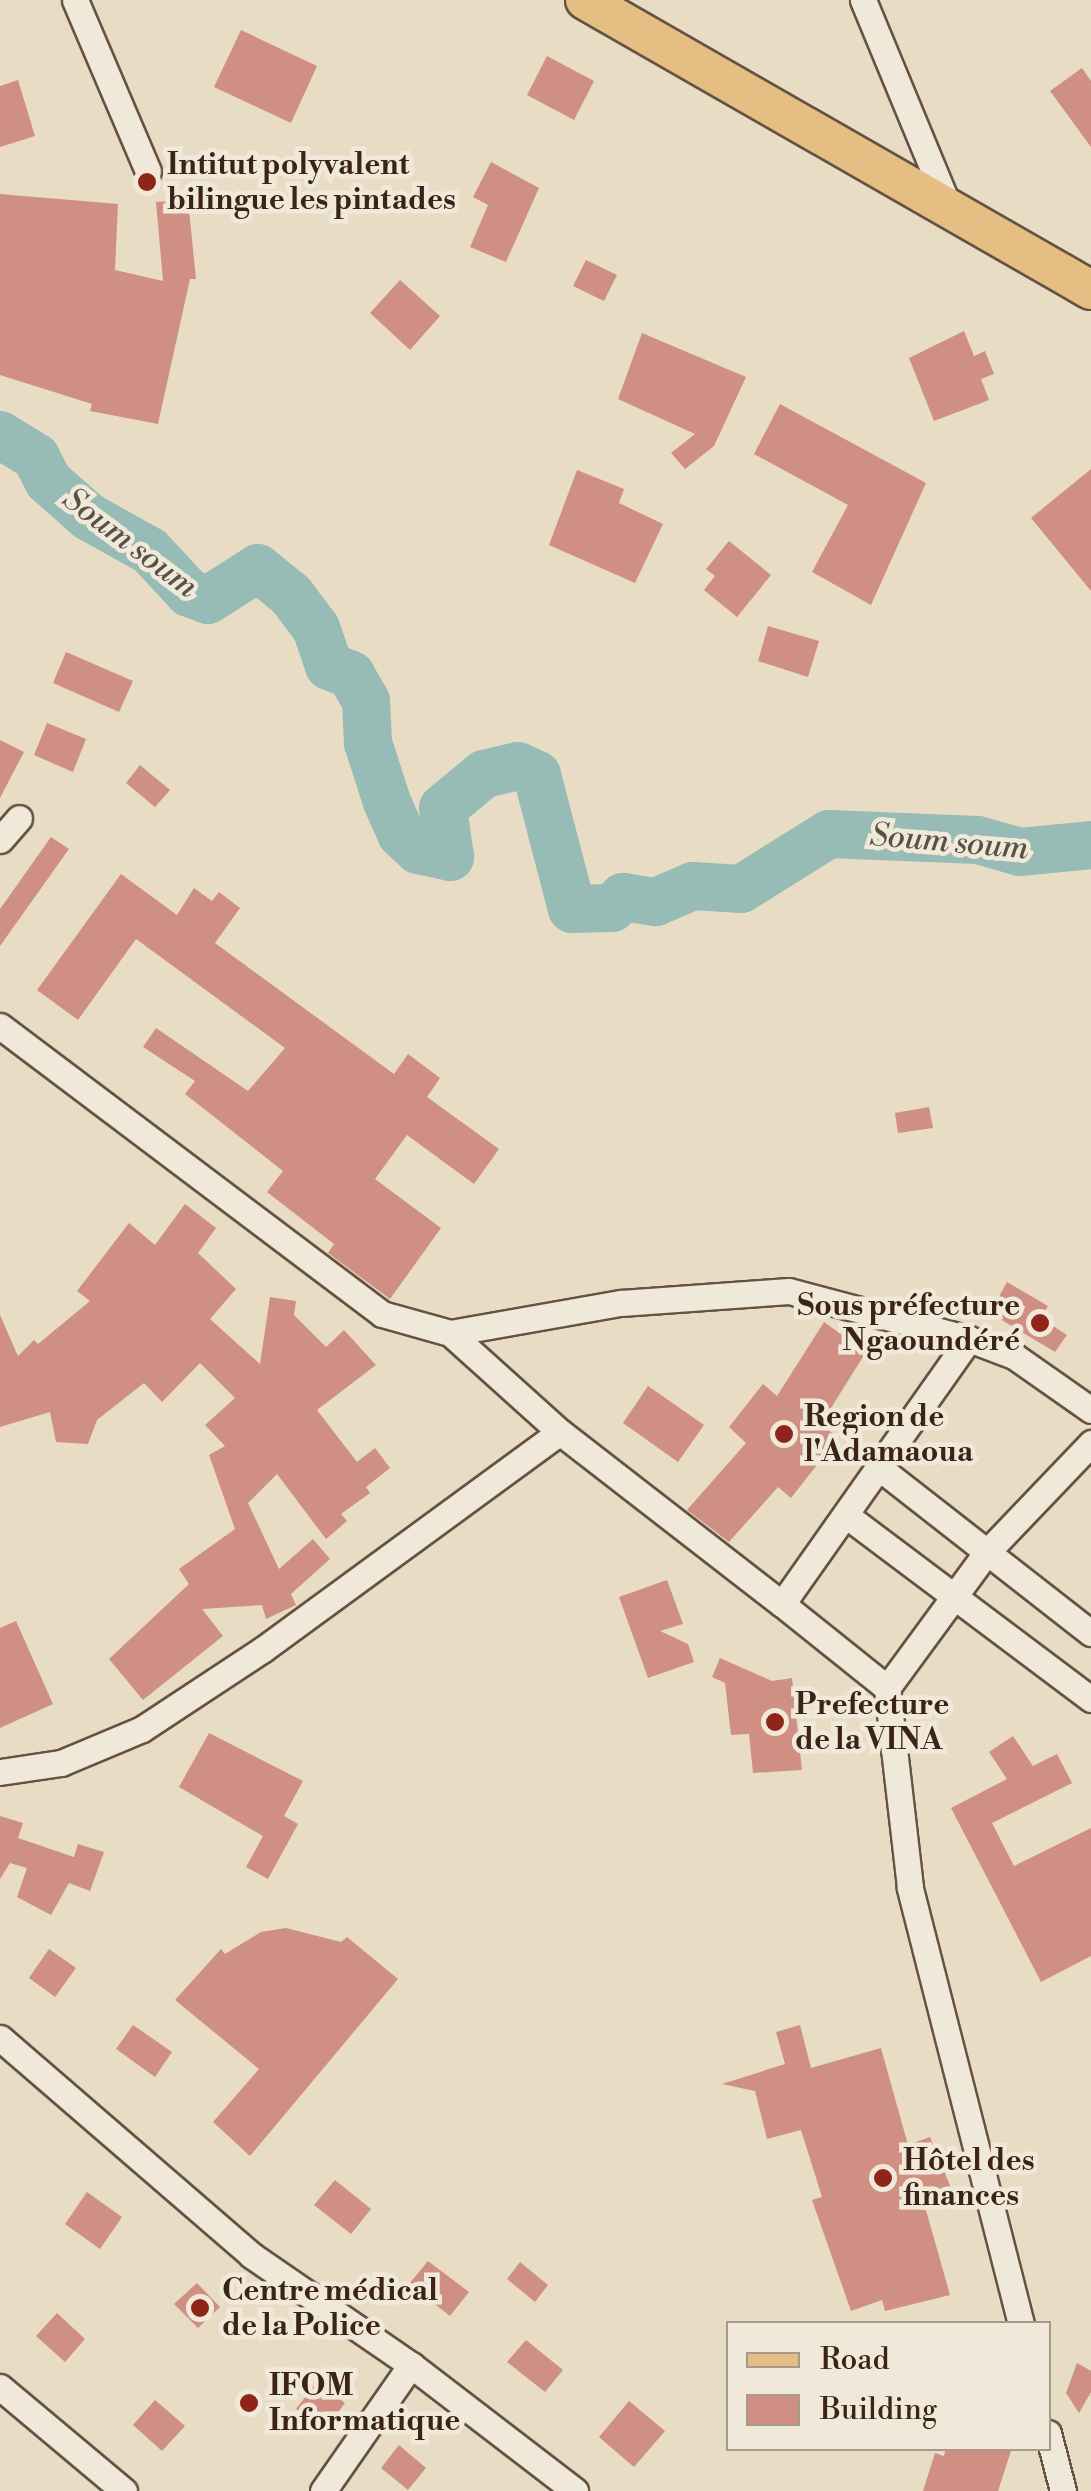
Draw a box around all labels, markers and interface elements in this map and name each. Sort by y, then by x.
place label: Intitut polyvalent bilingue les pintades [167,147,456,218]
marker: Intitut polyvalent bilingue les pintades [136,171,158,193]
water label: Soum soum [55,480,205,606]
water label: Soum soum [868,816,1030,868]
place label: Sous préfecture Ngaoundéré [797,1288,1020,1358]
marker: Sous préfecture Ngaoundéré [1029,1312,1051,1334]
place label: Region de l'Adamaoua [804,1399,973,1470]
marker: Region de l'Adamaoua [773,1423,795,1445]
place label: Prefecture de la VINA [795,1687,949,1758]
marker: Prefecture de la VINA [764,1711,786,1733]
place label: Hôtel des finances [903,2143,1035,2214]
marker: Hôtel des finances [872,2167,894,2189]
place label: Centre médical de la Police [222,2273,438,2344]
marker: Centre médical de la Police [187,2295,213,2321]
legend [726,2321,1051,2451]
text: Road [820,2341,890,2379]
place label: IFOM Informatique [269,2368,460,2438]
text: Building [820,2391,937,2429]
marker: IFOM Informatique [238,2392,260,2414]

